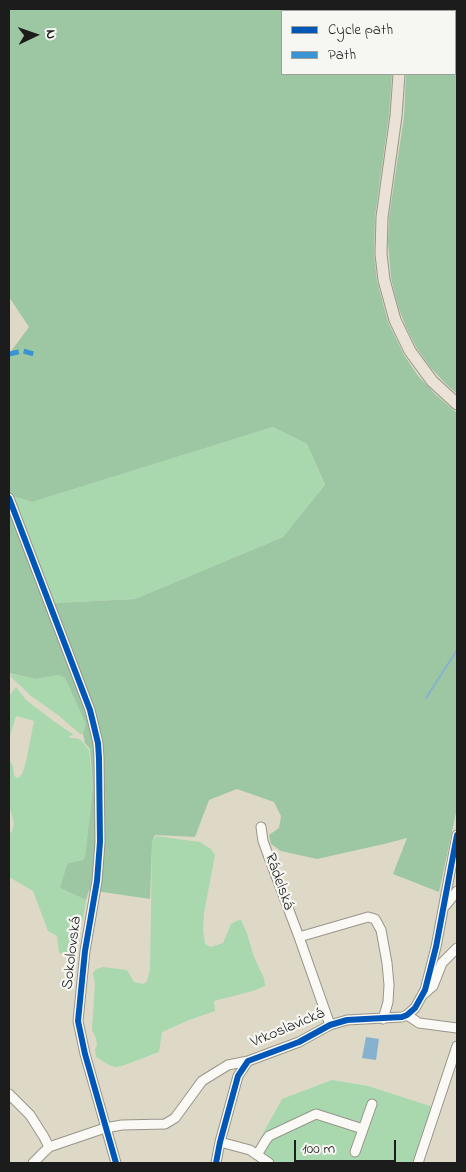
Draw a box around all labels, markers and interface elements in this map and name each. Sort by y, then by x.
north arrow [10,10,60,60]
legend [281,10,456,75]
text: Cycle path [328,19,393,41]
text: N [40,29,61,39]
text: Path [328,44,356,66]
street label: Rádelská [259,851,297,913]
street label: Sokolovská [59,915,87,991]
street label: Vrkoslavická [248,1005,328,1053]
scale bar [296,1130,398,1162]
text: 100 m [302,1138,335,1160]

